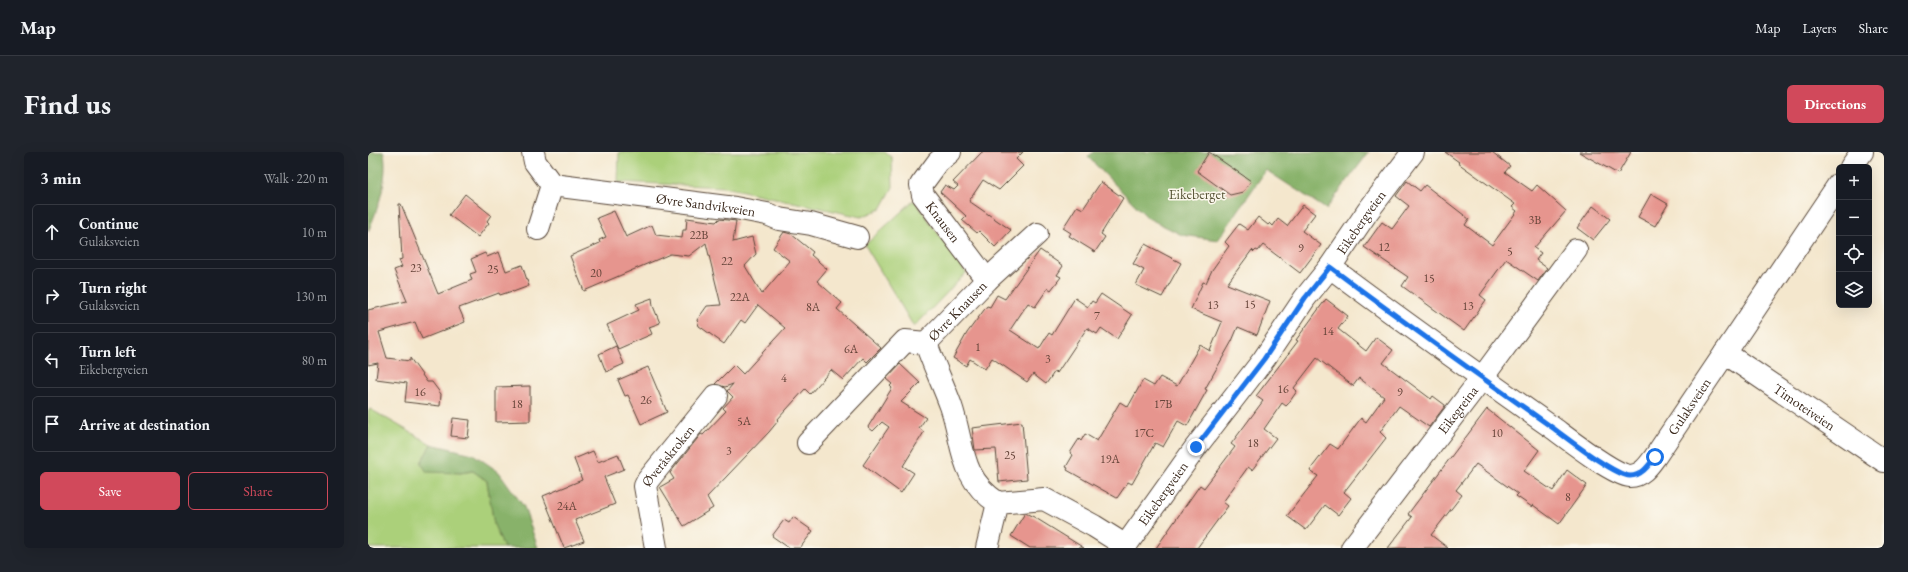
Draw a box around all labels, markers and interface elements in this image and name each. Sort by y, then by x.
text: Map [20,15,56,40]
text: Map [1755,19,1780,37]
text: Layers [1802,19,1837,37]
text: Share [1859,19,1888,37]
button: Directions [1787,85,1884,123]
text: Find us [24,86,111,122]
map controls [1836,164,1872,308]
button: + [1836,164,1872,200]
text: 3 min [40,167,81,189]
text: Walk · 220 m [264,170,328,187]
park label: Eikeberget [1169,185,1226,203]
street label: Eikebergveien [1332,186,1390,258]
street label: Øvre Sandvikveien [655,189,758,221]
street label: Knausen [922,198,965,247]
button: − [1836,200,1872,236]
house number: 3B [1529,212,1541,228]
text: Continue [79,214,139,233]
icon: ahead [41,221,63,243]
text: 10 m [302,224,327,241]
house number: 22B [690,227,708,243]
text: Gulaksveien [79,233,140,250]
button: locate [1836,236,1872,272]
house number: 12 [1378,239,1390,255]
house number: 9 [1298,240,1304,256]
house number: 5 [1507,243,1513,259]
house number: 22 [721,253,733,269]
house number: 23 [410,260,422,276]
house number: 25 [487,261,499,277]
house number: 20 [590,265,602,281]
house number: 15 [1423,270,1435,286]
button: layers [1836,272,1872,308]
street label: Øvre Knausen [924,276,991,345]
text: Turn right [79,278,147,297]
icon: right [41,285,63,307]
text: 130 m [296,288,327,305]
house number: 22A [730,289,751,305]
house number: 15 [1244,296,1256,312]
text: Gulaksveien [79,297,140,314]
house number: 13 [1207,297,1219,313]
house number: 13 [1462,298,1474,314]
house number: 8A [806,299,821,315]
house number: 7 [1094,308,1100,324]
house number: 14 [1322,323,1334,339]
house number: 1 [975,339,981,355]
house number: 6A [844,341,859,357]
text: Turn left [79,342,136,361]
icon: left [41,349,63,371]
house number: 3 [1045,351,1051,367]
text: 80 m [302,352,327,369]
text: Eikebergveien [79,361,148,378]
house number: 4 [781,370,787,386]
street label: Gulaksveien [1663,374,1715,439]
street label: Timoteiveien [1770,379,1840,435]
house number: 16 [1277,381,1289,397]
street label: Eikegreina [1434,382,1482,438]
house number: 16 [414,384,426,400]
house number: 9 [1397,384,1403,400]
house number: 26 [640,392,652,408]
house number: 18 [511,396,523,412]
house number: 17B [1154,396,1172,412]
icon: arrive [41,413,63,435]
house number: 5A [737,413,752,429]
text: Arrive at destination [79,415,210,434]
street label: Øveråskroken [637,421,698,489]
house number: 17C [1134,425,1154,441]
house number: 10 [1491,425,1503,441]
house number: 18 [1247,435,1259,451]
route end [1187,438,1205,456]
house number: 3 [726,443,732,459]
house number: 25 [1004,447,1016,463]
route start [1646,448,1664,466]
house number: 19A [1100,451,1121,467]
street label: Eikebergveien [1134,457,1192,529]
button: Save [40,472,180,510]
button: Share [188,472,328,510]
house number: 8 [1565,489,1571,505]
house number: 24A [557,498,578,514]

